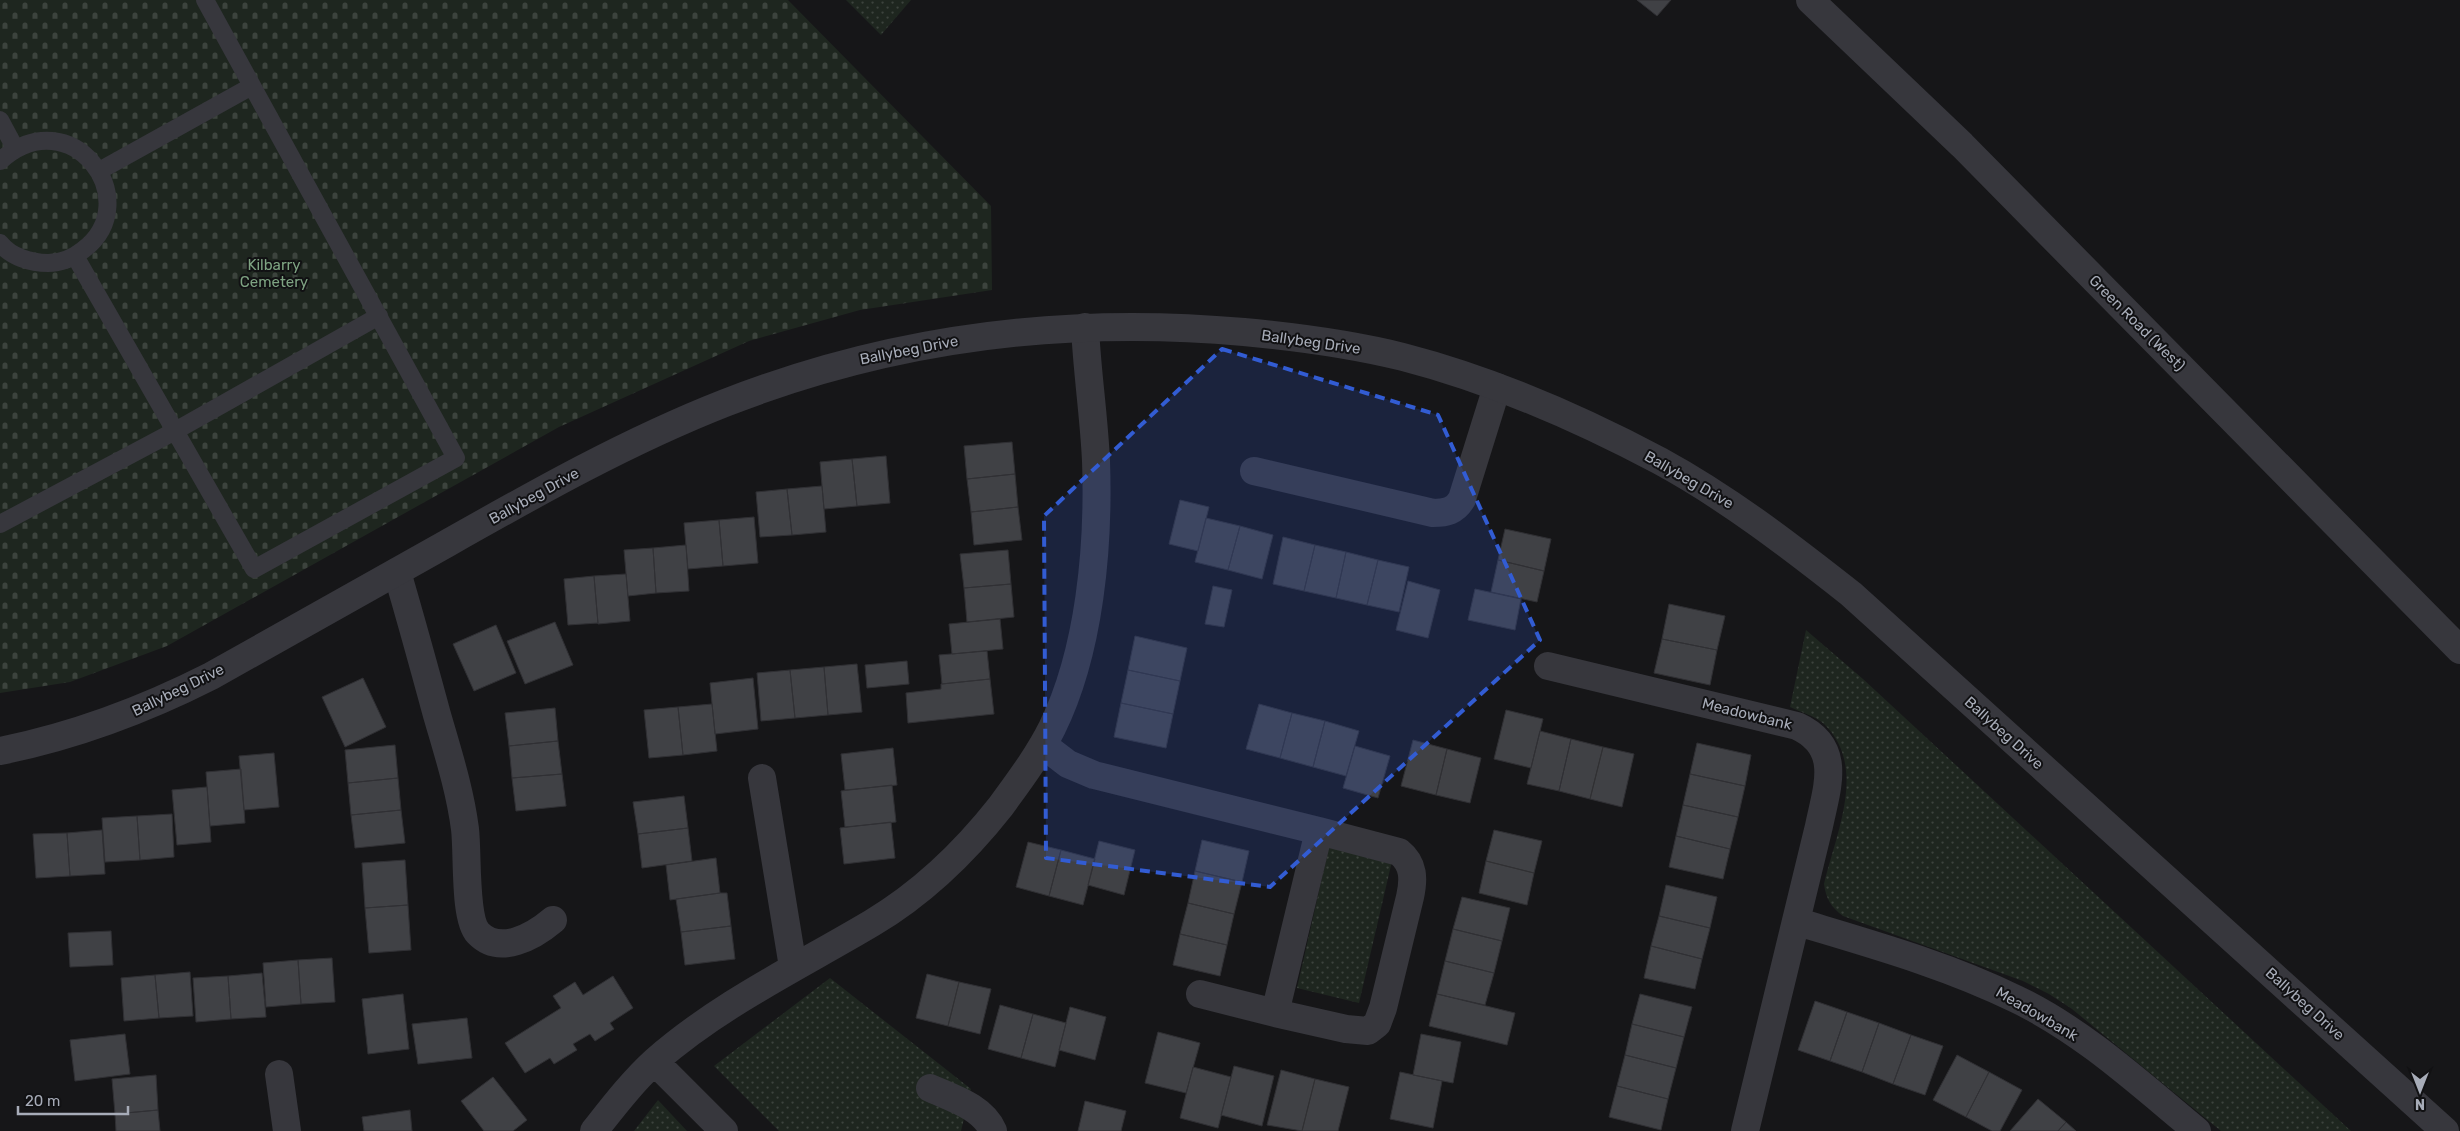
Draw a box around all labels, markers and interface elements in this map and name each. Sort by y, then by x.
park label: Kilbarry Cemetery [240,256,308,291]
street label: Green Road (West) [2085,271,2189,375]
street label: Ballybeg Drive [1260,326,1362,358]
street label: Ballybeg Drive [858,332,960,368]
street label: Ballybeg Drive [1641,447,1737,513]
street label: Ballybeg Drive [486,464,582,528]
street label: Ballybeg Drive [129,660,227,720]
street label: Ballybeg Drive [1961,693,2047,773]
street label: Meadowbank [1700,694,1794,734]
street label: Ballybeg Drive [2262,964,2348,1044]
street label: Meadowbank [1993,983,2082,1045]
north arrow [2395,1066,2445,1116]
scale bar [18,1084,128,1116]
text: 20 m [25,1092,60,1110]
text: N [2415,1095,2425,1112]

